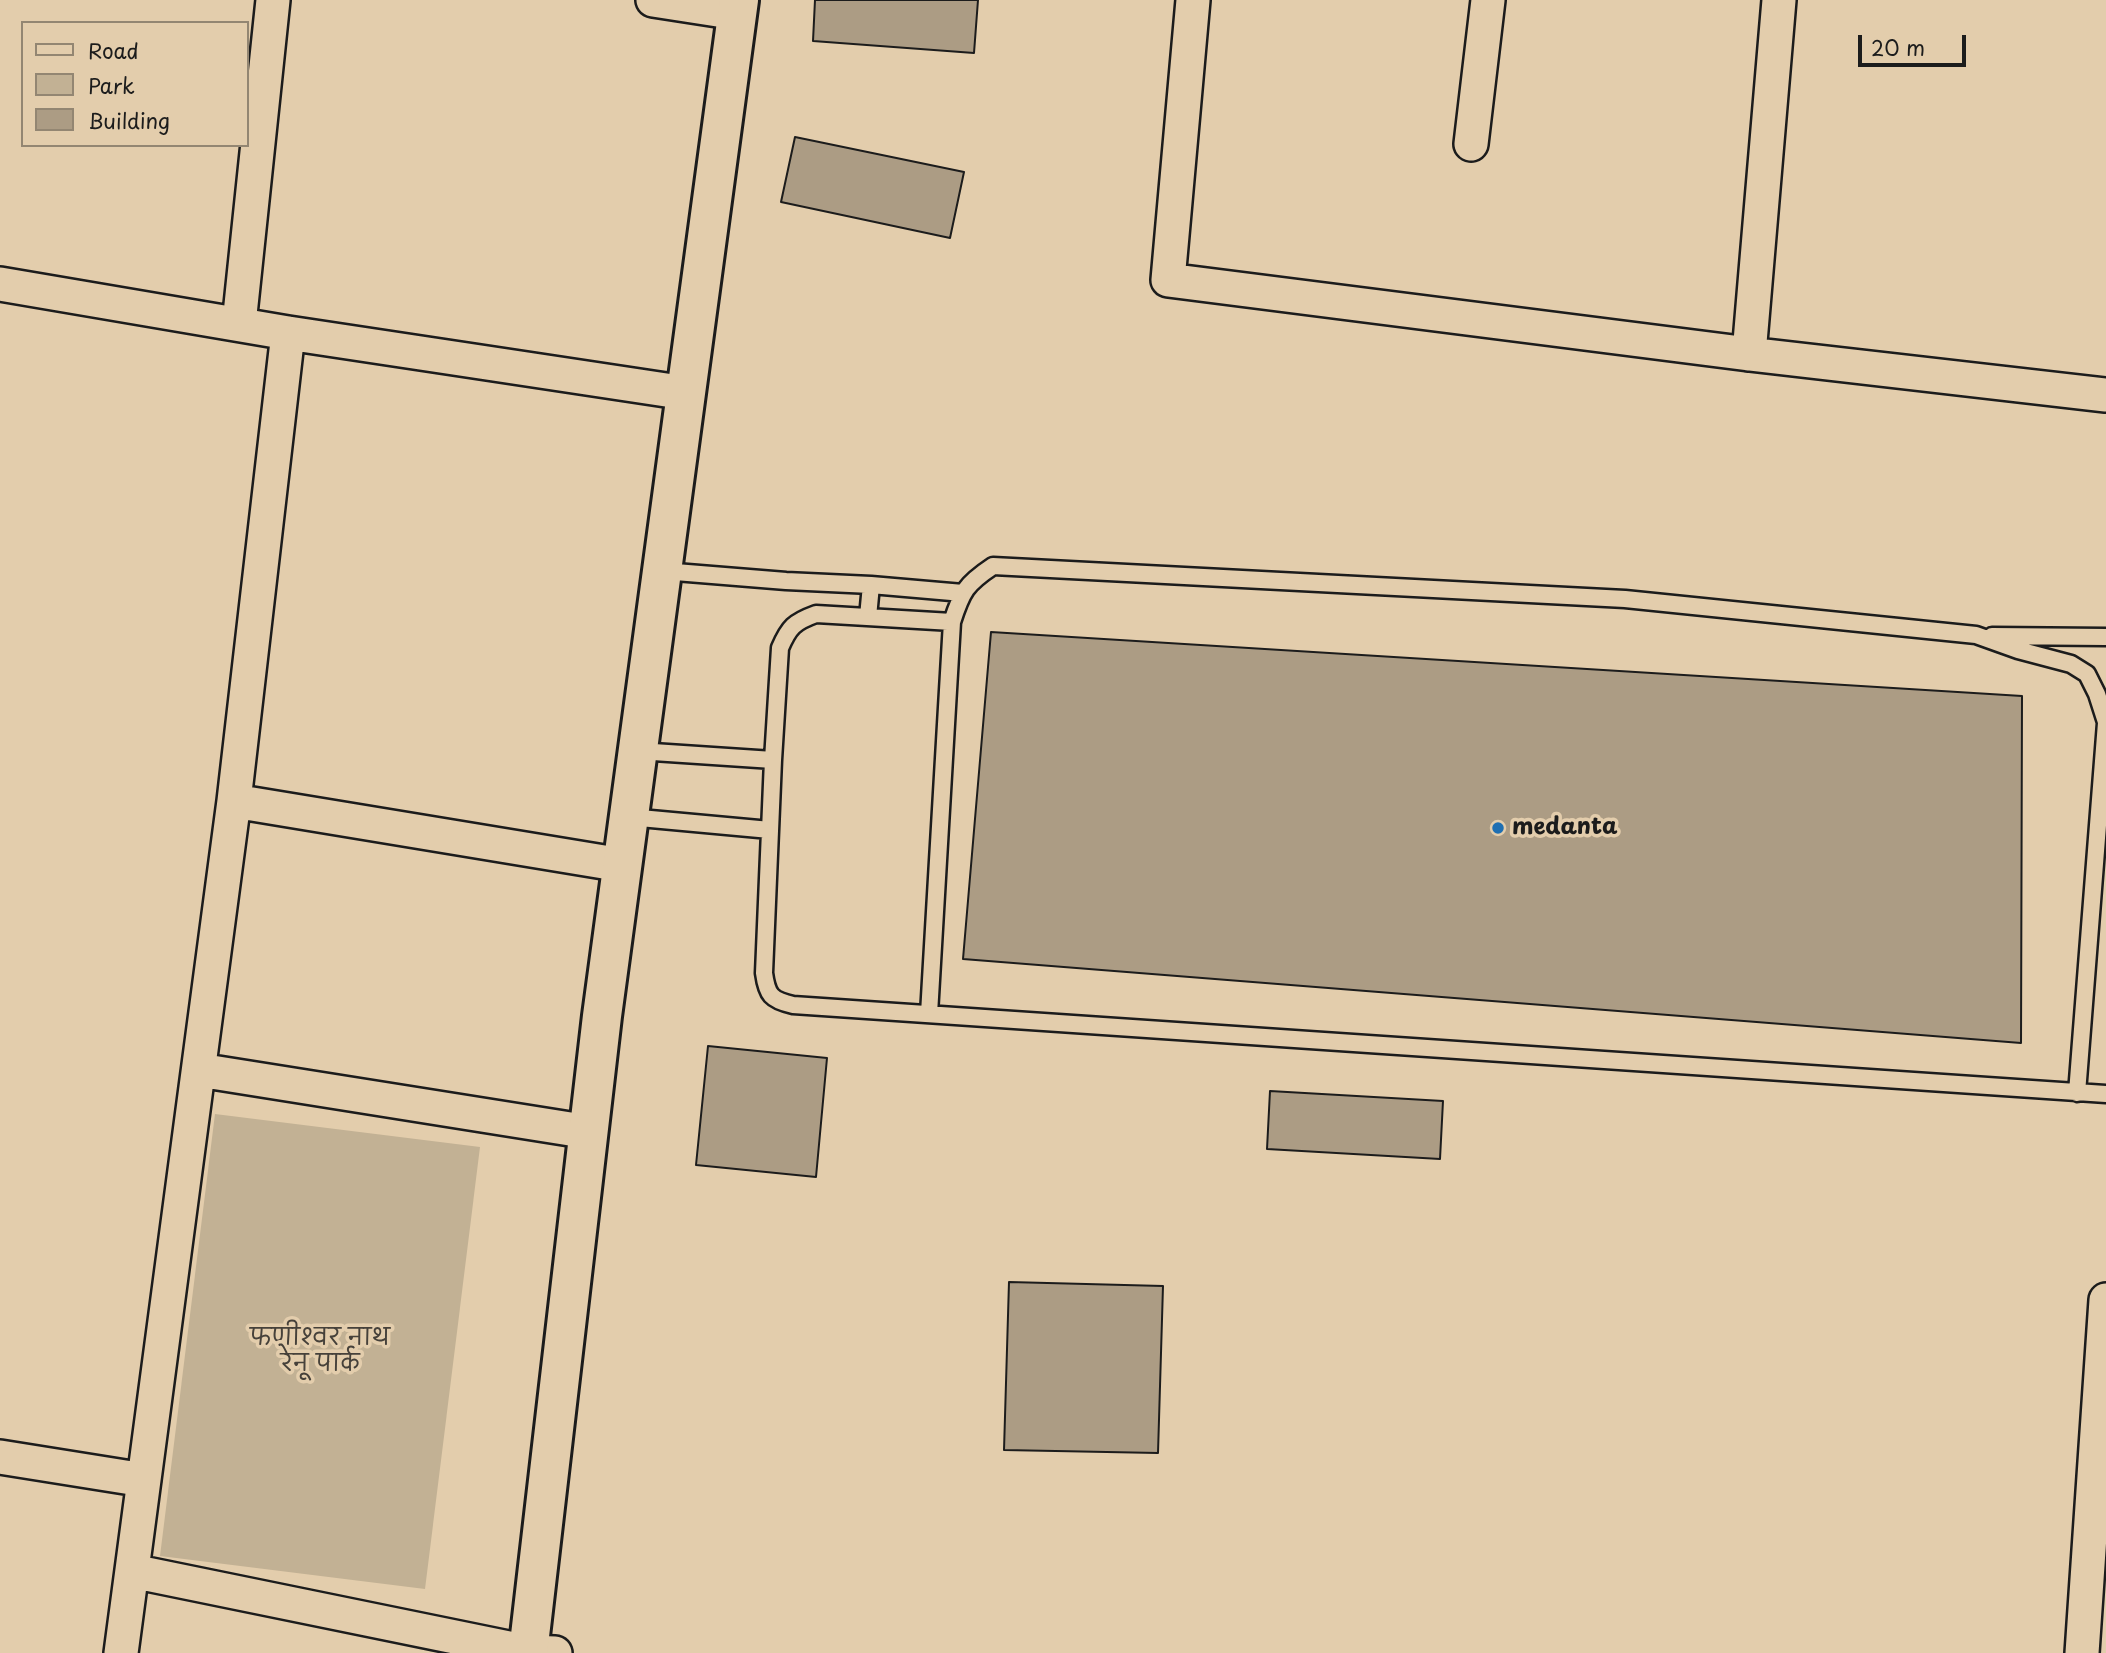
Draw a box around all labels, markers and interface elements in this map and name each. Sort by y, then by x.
legend [21,21,248,147]
scale bar [1861,21,1969,65]
text: 20 m [1871,31,1925,63]
text: Road [88,34,139,66]
text: Park [88,69,135,101]
text: Building [88,104,170,136]
place label: medanta [1512,814,1618,842]
marker: medanta [1490,820,1506,836]
park label: फणीश्वर नाथ रेनू पार्क [250,1325,390,1379]

